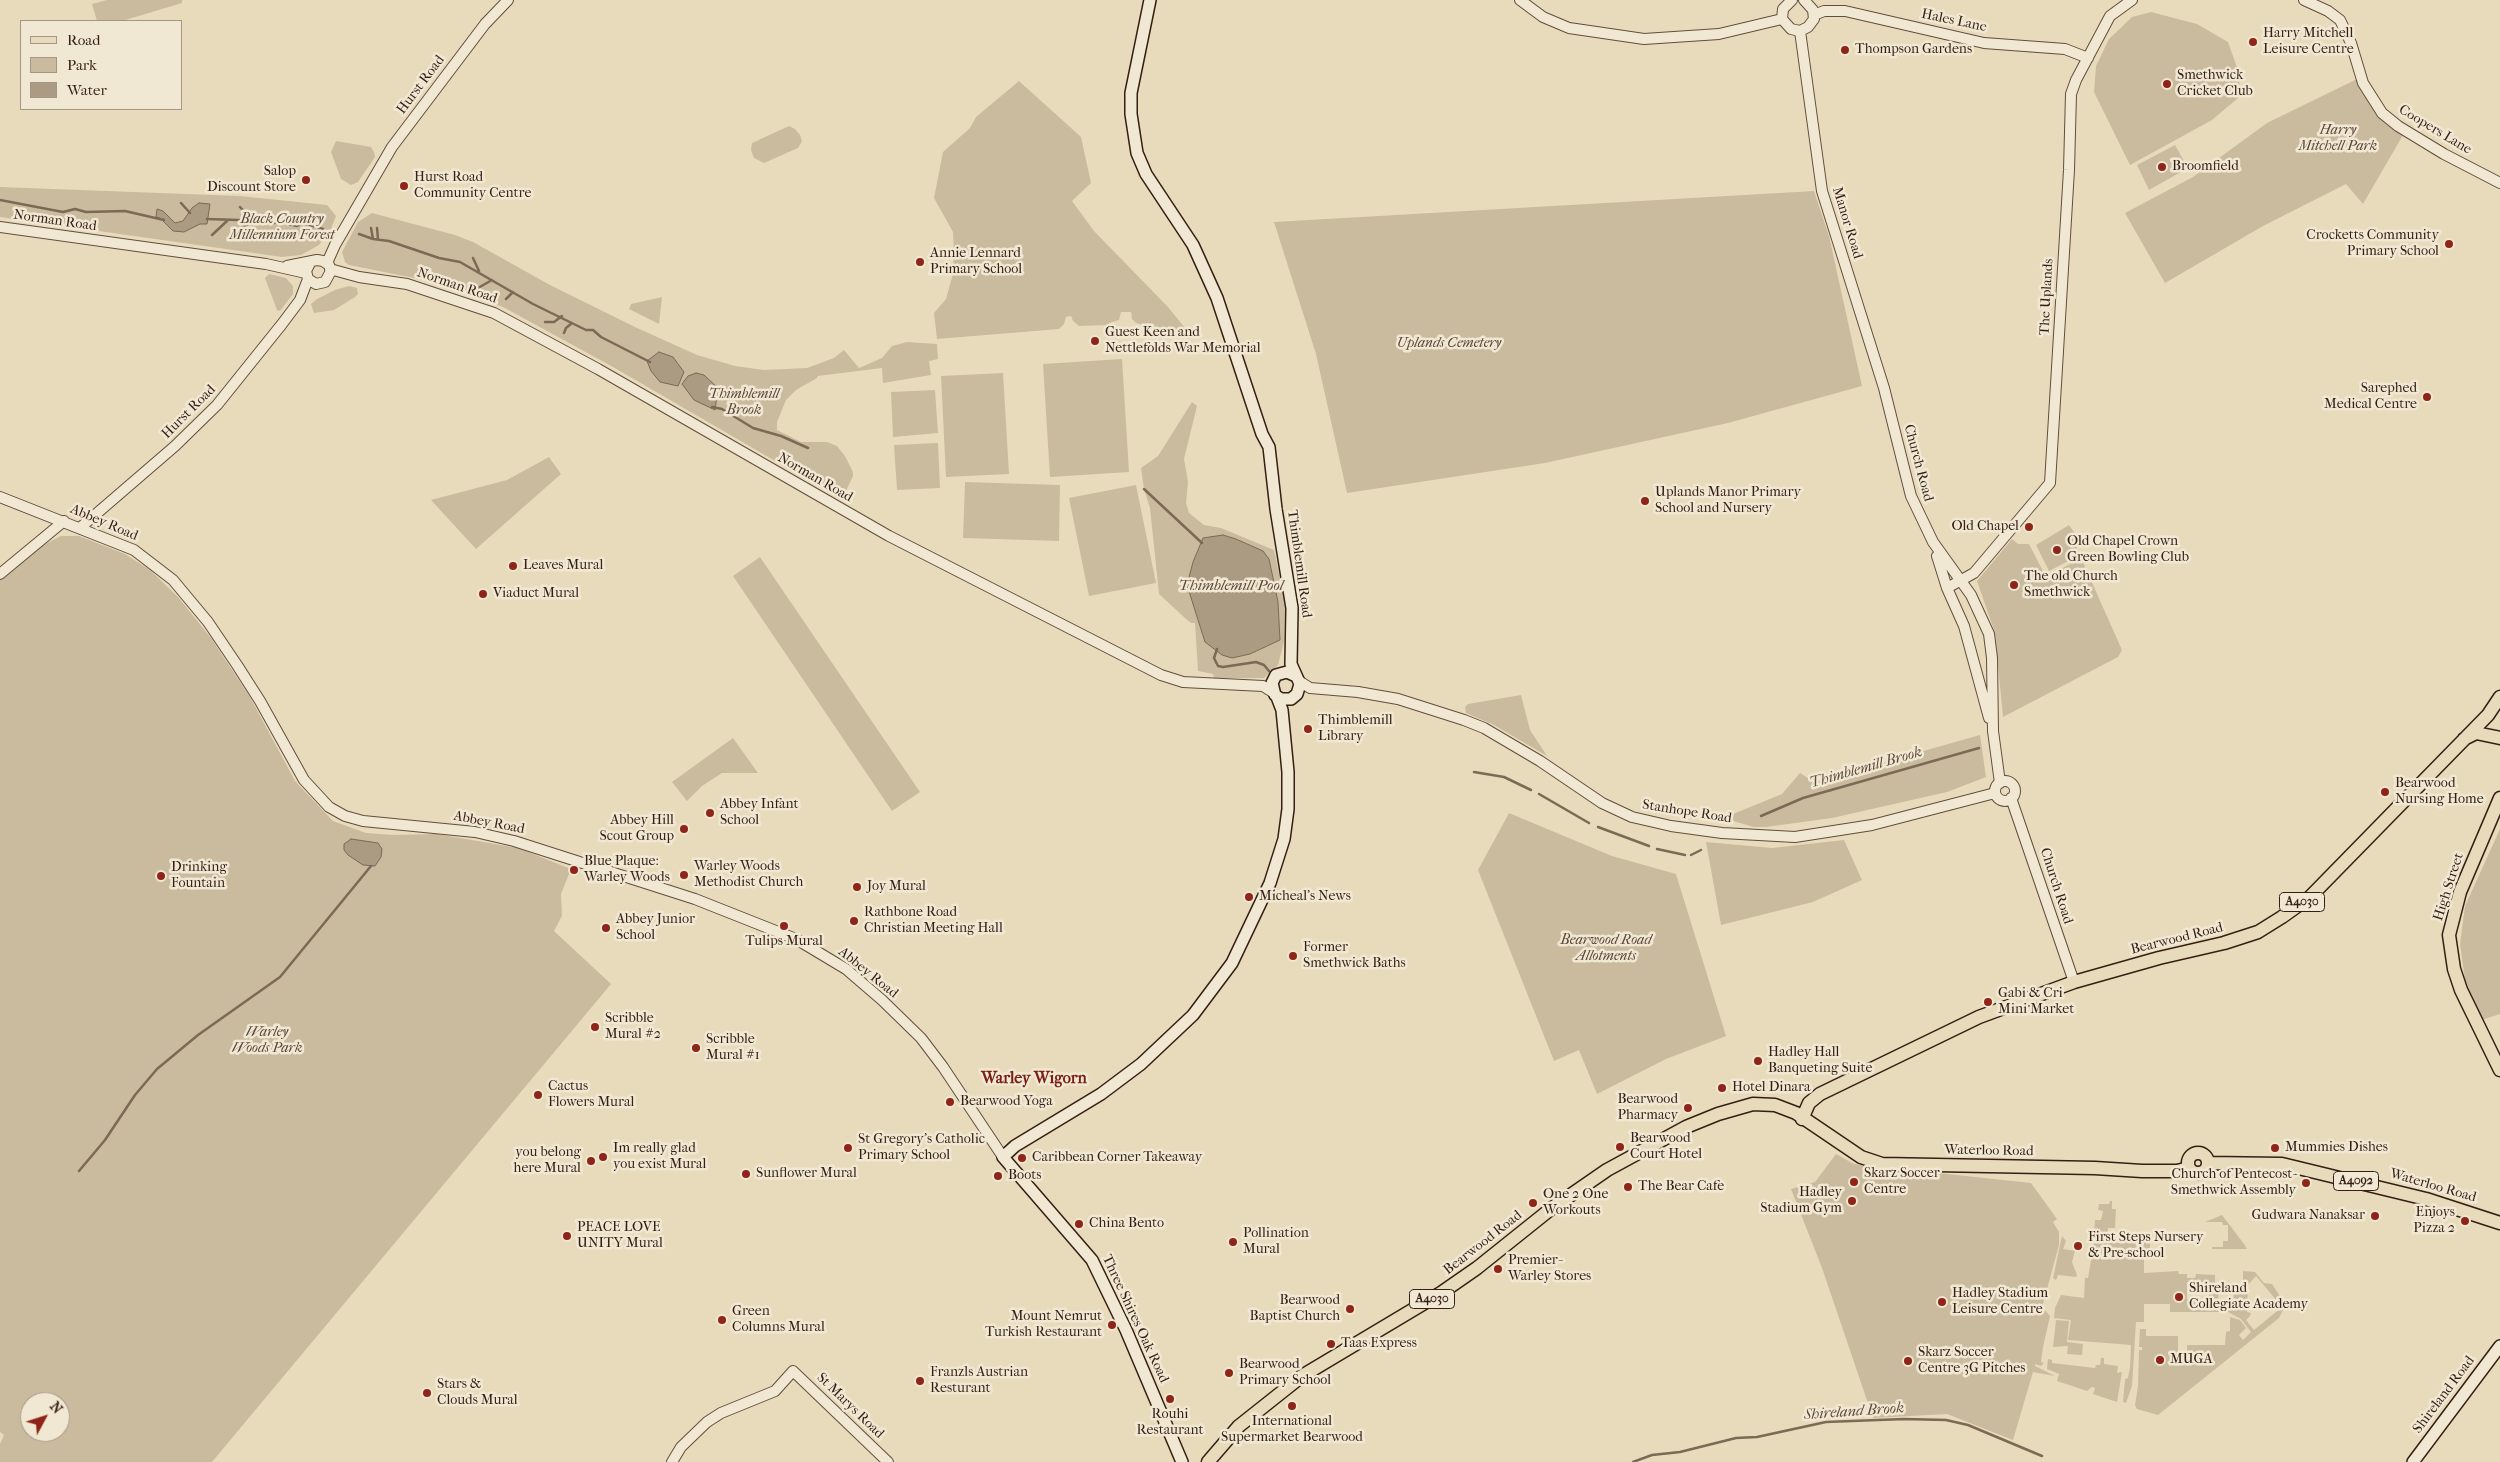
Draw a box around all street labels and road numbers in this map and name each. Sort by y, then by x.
street label: Hales Lane [1920,6,1988,36]
street label: Hurst Road [393,52,449,118]
street label: Coopers Lane [2395,102,2475,158]
street label: Manor Road [1828,185,1866,261]
street label: Norman Road [12,207,98,235]
street label: The Uplands [2037,258,2057,336]
street label: Norman Road [415,264,499,308]
street label: Hurst Road [159,382,219,442]
street label: Church Road [1900,423,1936,503]
street label: Norman Road [775,450,855,506]
street label: Abbey Road [68,501,140,545]
street label: Thimblemill Road [1283,509,1315,619]
street label: Stanhope Road [1641,797,1733,827]
street label: Abbey Road [452,808,526,838]
street label: Church Road [2036,846,2076,926]
street label: High Street [2430,851,2468,923]
road number: A4030 [2280,892,2324,912]
street label: Bearwood Road [2129,919,2225,959]
street label: Abbey Road [835,944,901,1002]
street label: Waterloo Road [1944,1142,2034,1160]
street label: Waterloo Road [2388,1166,2478,1206]
road number: A4092 [2334,1172,2378,1190]
street label: Bearwood Road [1441,1207,1525,1279]
street label: Three Shires Oak Road [1098,1252,1172,1386]
road number: A4030 [1410,1290,1454,1308]
street label: Shireland Road [2410,1353,2478,1437]
street label: St Marys Road [813,1370,887,1442]

